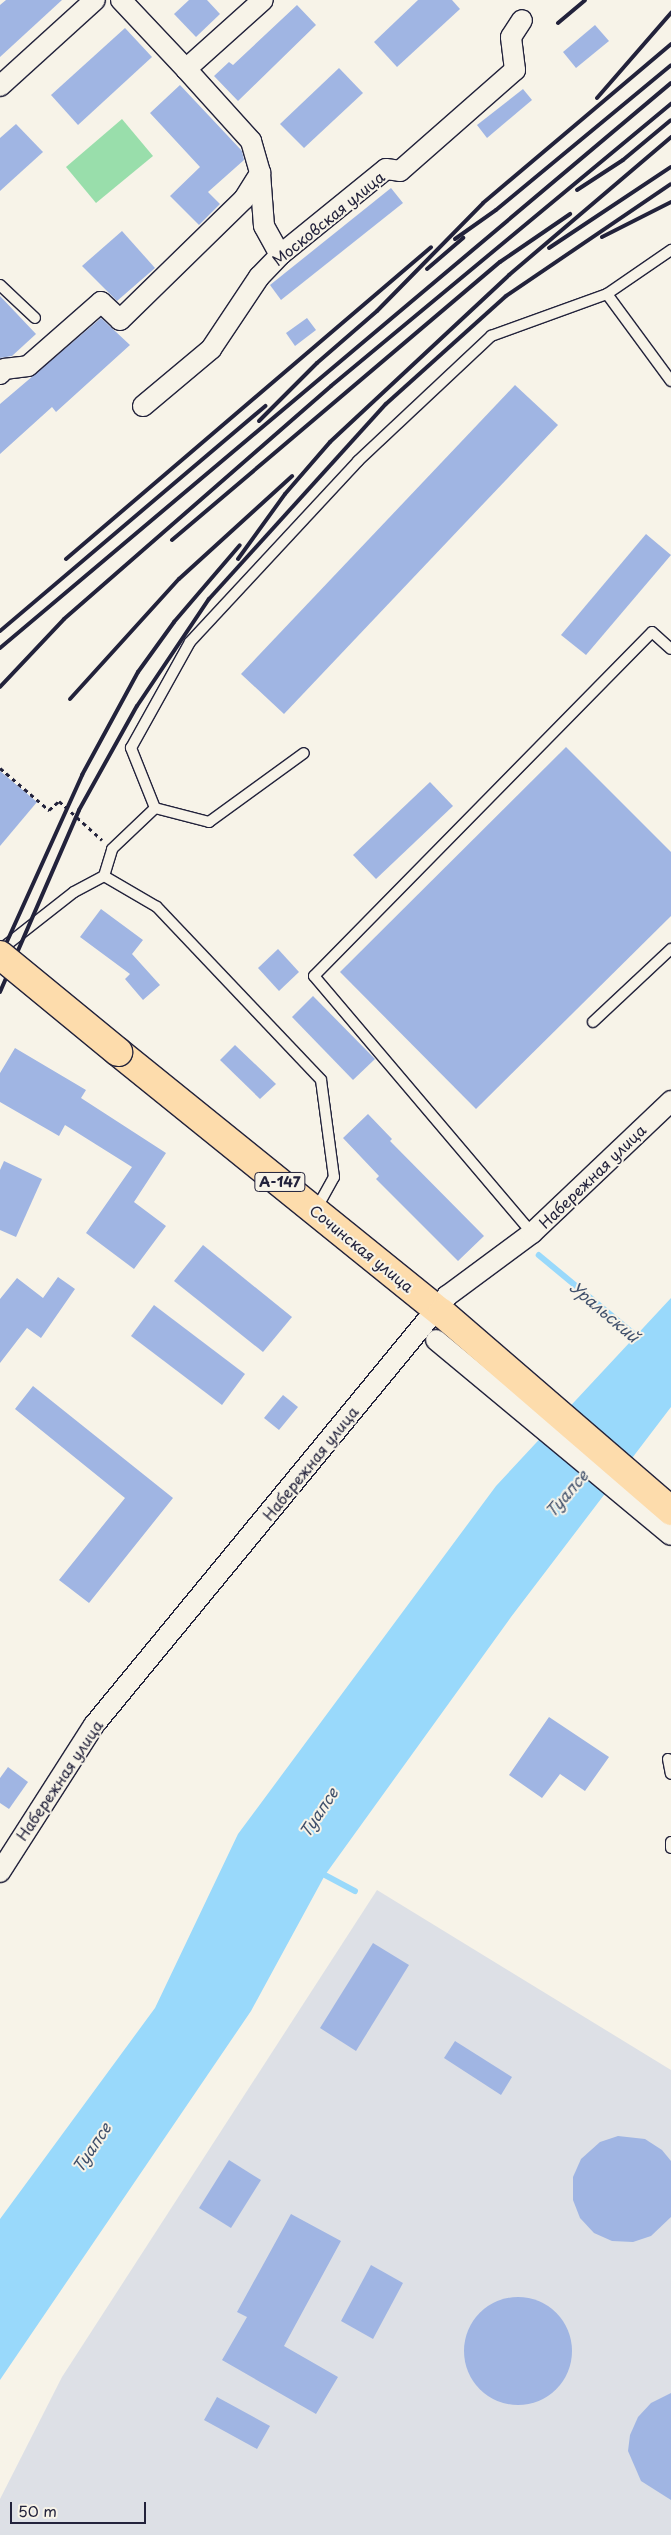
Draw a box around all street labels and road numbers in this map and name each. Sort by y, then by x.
street label: Московская улица [268,167,388,269]
street label: Набережная улица [535,1120,649,1232]
road number: А-147 [254,1170,306,1194]
street label: Сочинская улица [306,1201,418,1295]
street label: Набережная улица [258,1402,362,1524]
street label: Набережная улица [12,1716,106,1844]

